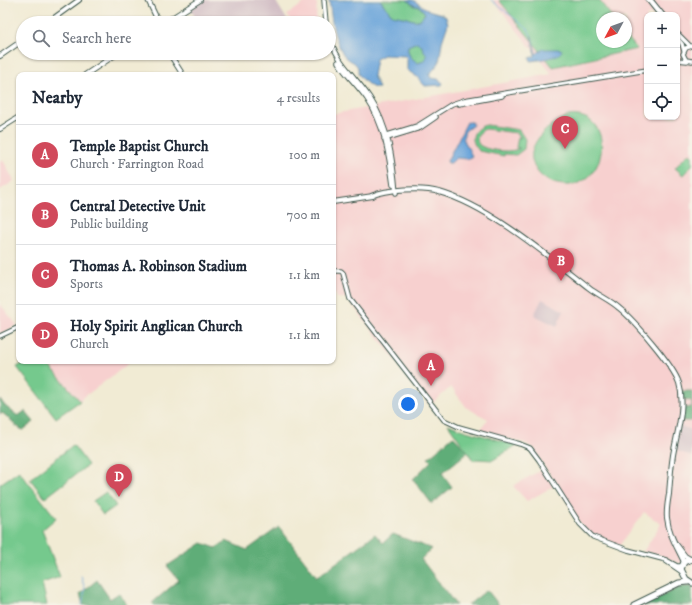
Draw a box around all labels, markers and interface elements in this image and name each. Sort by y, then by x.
north arrow [596,12,632,48]
map controls [644,12,680,120]
button: + [644,12,680,48]
search box [16,16,336,60]
icon: search [30,27,52,49]
text: Search here [62,29,131,48]
button: − [644,48,680,84]
button: locate [644,84,680,120]
text: Nearby [32,87,82,109]
text: 4 results [277,90,320,106]
pin: C [552,116,578,149]
text: Temple Baptist Church [70,137,209,156]
text: A [41,147,49,163]
text: 100 m [289,147,320,163]
text: Church · Farrington Road [70,156,204,172]
text: Central Detective Unit [70,197,206,216]
text: B [41,207,49,223]
text: 700 m [287,207,320,223]
text: Public building [70,216,148,232]
pin: B [548,248,574,281]
text: Thomas A. Robinson Stadium [70,257,247,276]
text: C [41,267,49,283]
text: 1.1 km [288,267,320,283]
text: Sports [70,276,103,292]
text: Holy Spirit Anglican Church [70,317,243,336]
text: D [40,327,50,343]
text: 1.1 km [288,327,320,343]
text: Church [70,336,109,352]
pin: A [418,353,444,386]
your location [398,394,418,414]
pin: D [106,464,132,497]

